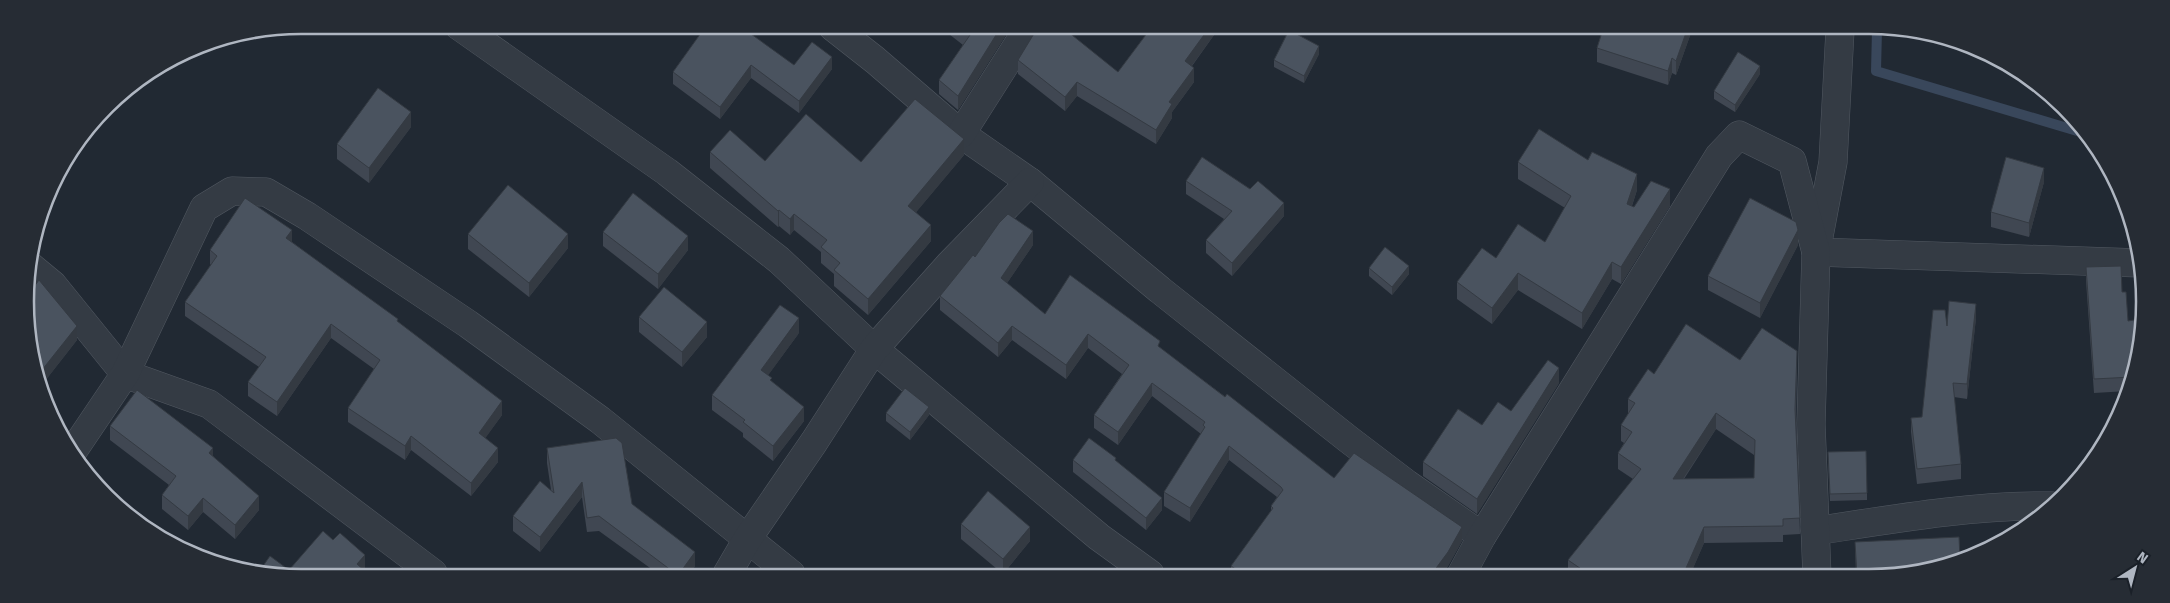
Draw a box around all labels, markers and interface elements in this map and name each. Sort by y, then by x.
north arrow [2110,543,2160,593]
text: N [2134,548,2151,567]

